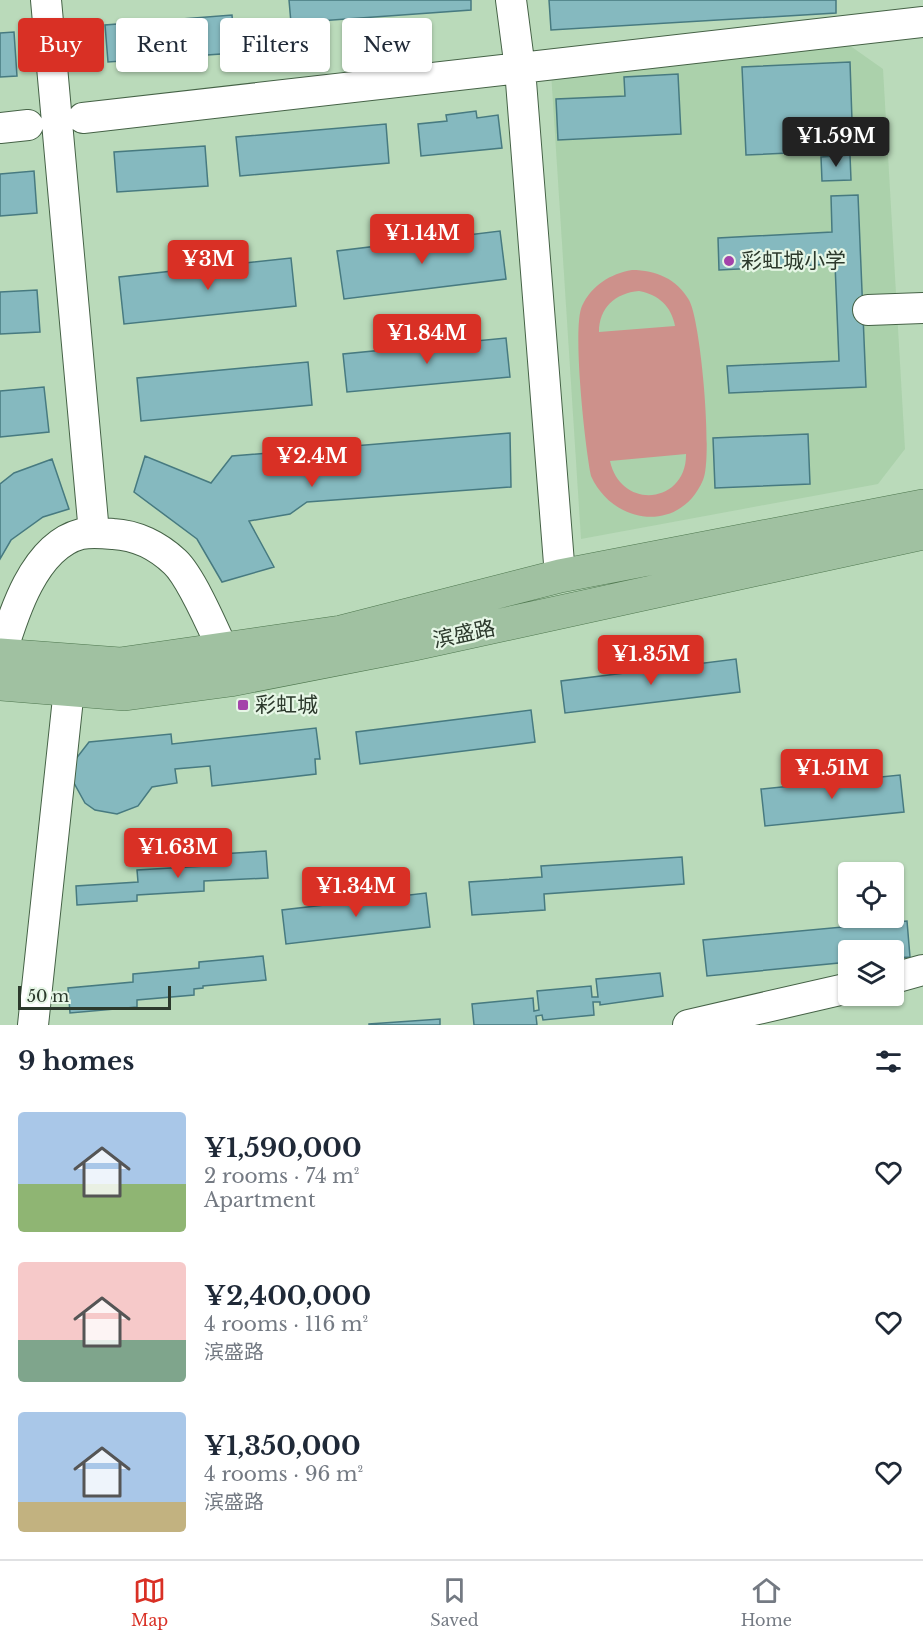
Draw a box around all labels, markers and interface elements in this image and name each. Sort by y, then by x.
chip: Buy [18,18,104,72]
chip: Rent [116,18,208,72]
chip: Filters [220,18,330,72]
chip: New [342,18,432,72]
pin: ¥1.59M [787,117,885,168]
text: ¥1.59M [796,124,876,148]
pin: ¥1.14M [373,214,471,265]
text: ¥1.14M [384,221,460,245]
pin: ¥3M [179,240,237,291]
text: ¥3M [182,247,234,271]
place label: 彩虹城小学 [741,248,846,274]
marker: 彩虹城小学 [722,254,736,268]
pin: ¥1.84M [378,314,476,365]
text: ¥1.84M [387,321,467,345]
pin: ¥2.4M [270,437,354,488]
text: ¥2.4M [276,444,348,468]
street label: 滨盛路 [430,615,498,653]
pin: ¥1.35M [602,635,700,686]
text: ¥1.35M [612,642,690,666]
place label: 彩虹城 [255,692,318,718]
marker: 彩虹城 [236,698,250,712]
pin: ¥1.51M [783,749,881,800]
text: ¥1.51M [795,756,869,780]
pin: ¥1.63M [129,828,227,879]
text: ¥1.63M [138,835,218,859]
map controls [838,862,904,1006]
button: locate [838,862,904,928]
pin: ¥1.34M [307,867,405,918]
text: ¥1.34M [316,874,396,898]
button: layers [838,940,904,1006]
scale bar [18,983,171,1010]
text: 50 m [27,986,69,1006]
text: 9 homes [18,1045,134,1077]
icon: filters [872,1045,905,1078]
text: ¥1,590,000 [204,1132,362,1164]
icon: home [66,1136,138,1208]
icon: heart [872,1156,905,1189]
text: 2 rooms · 74 m² [204,1164,360,1188]
text: Apartment [204,1188,315,1212]
text: ¥2,400,000 [204,1280,371,1312]
icon: home [66,1286,138,1358]
icon: heart [872,1306,905,1339]
text: 4 rooms · 116 m² [204,1312,368,1336]
text: 滨盛路 [204,1340,264,1364]
text: ¥1,350,000 [204,1430,361,1462]
icon: home [66,1436,138,1508]
icon: heart [872,1456,905,1489]
text: 4 rooms · 96 m² [204,1462,363,1486]
text: 滨盛路 [204,1490,264,1514]
tab: Map [131,1574,168,1630]
tab: Saved [430,1574,479,1630]
tab: Home [741,1574,792,1630]

